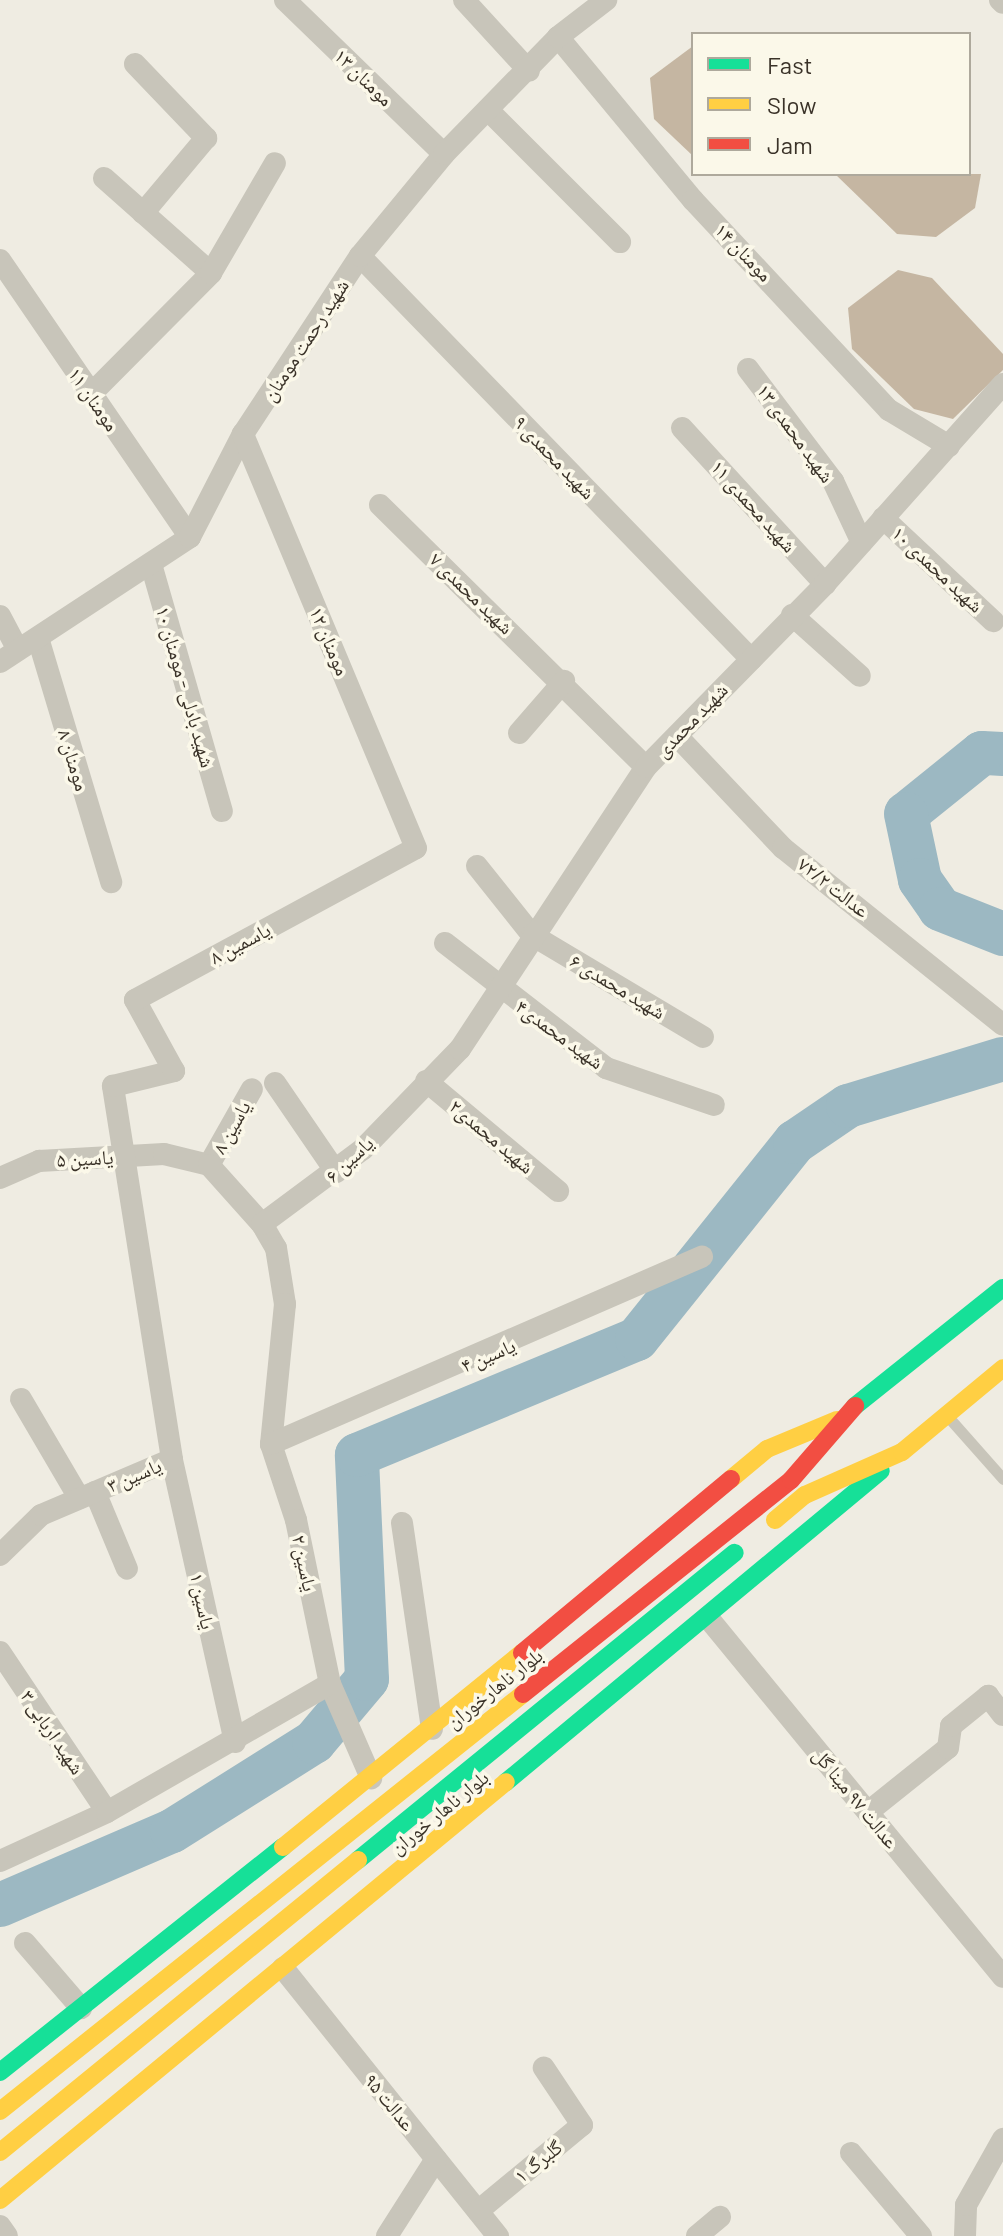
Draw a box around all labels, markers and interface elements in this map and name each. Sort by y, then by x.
legend [691,32,971,176]
street label: مومنان ۱۳ [330,43,398,111]
text: Fast [767,50,812,79]
text: Slow [767,90,816,119]
text: Jam [767,130,813,159]
street label: مومنان ۱۴ [710,218,778,286]
street label: شهید رحمت مومنان [257,274,353,406]
street label: مومنان ۱۱ [63,363,125,435]
street label: ۱۳ شهید محمدی [752,379,840,487]
street label: ۹ شهید محمدی [509,410,601,504]
street label: ۱۱ شهید محمدی [706,455,802,557]
street label: ۱۰ شهید محمدی [887,521,989,617]
street label: شهید محمدی ۷ [425,547,519,639]
street label: مومنان ۱۲ [305,603,355,679]
street label: شهید بادلی - مومنان ۱۰ [152,604,220,770]
street label: شهید محمدی [650,678,732,762]
street label: مومنان ۸ [53,726,95,794]
street label: عدالت ۷۲/۲ [794,852,874,922]
street label: یاسمین ۸ [206,917,274,969]
street label: ۶ شهید محمدی [566,948,670,1024]
street label: شهید محمدی۴ [511,994,609,1074]
street label: شهید محمدی۲ [445,1094,539,1178]
street label: یاسین ۸ [207,1096,255,1158]
street label: یاسین ۶ [320,1131,378,1187]
street label: یاسین ۵ [56,1145,114,1171]
street label: یاسین ۴ [457,1333,519,1377]
street label: یاسین ۳ [103,1453,165,1497]
street label: یاسین ۲ [287,1533,323,1593]
street label: یاسین ۱ [185,1571,221,1631]
street label: بلوار ناهارخوران [441,1643,547,1733]
street label: شهید اربابی ۳ [16,1685,90,1779]
street label: عدالت ۹۷ مینا گل [808,1743,904,1853]
street label: بلوار ناهار خوران [385,1765,493,1859]
street label: عدالت ۹۵ [360,2068,420,2136]
street label: گلبرگ ۱ [509,2135,567,2187]

